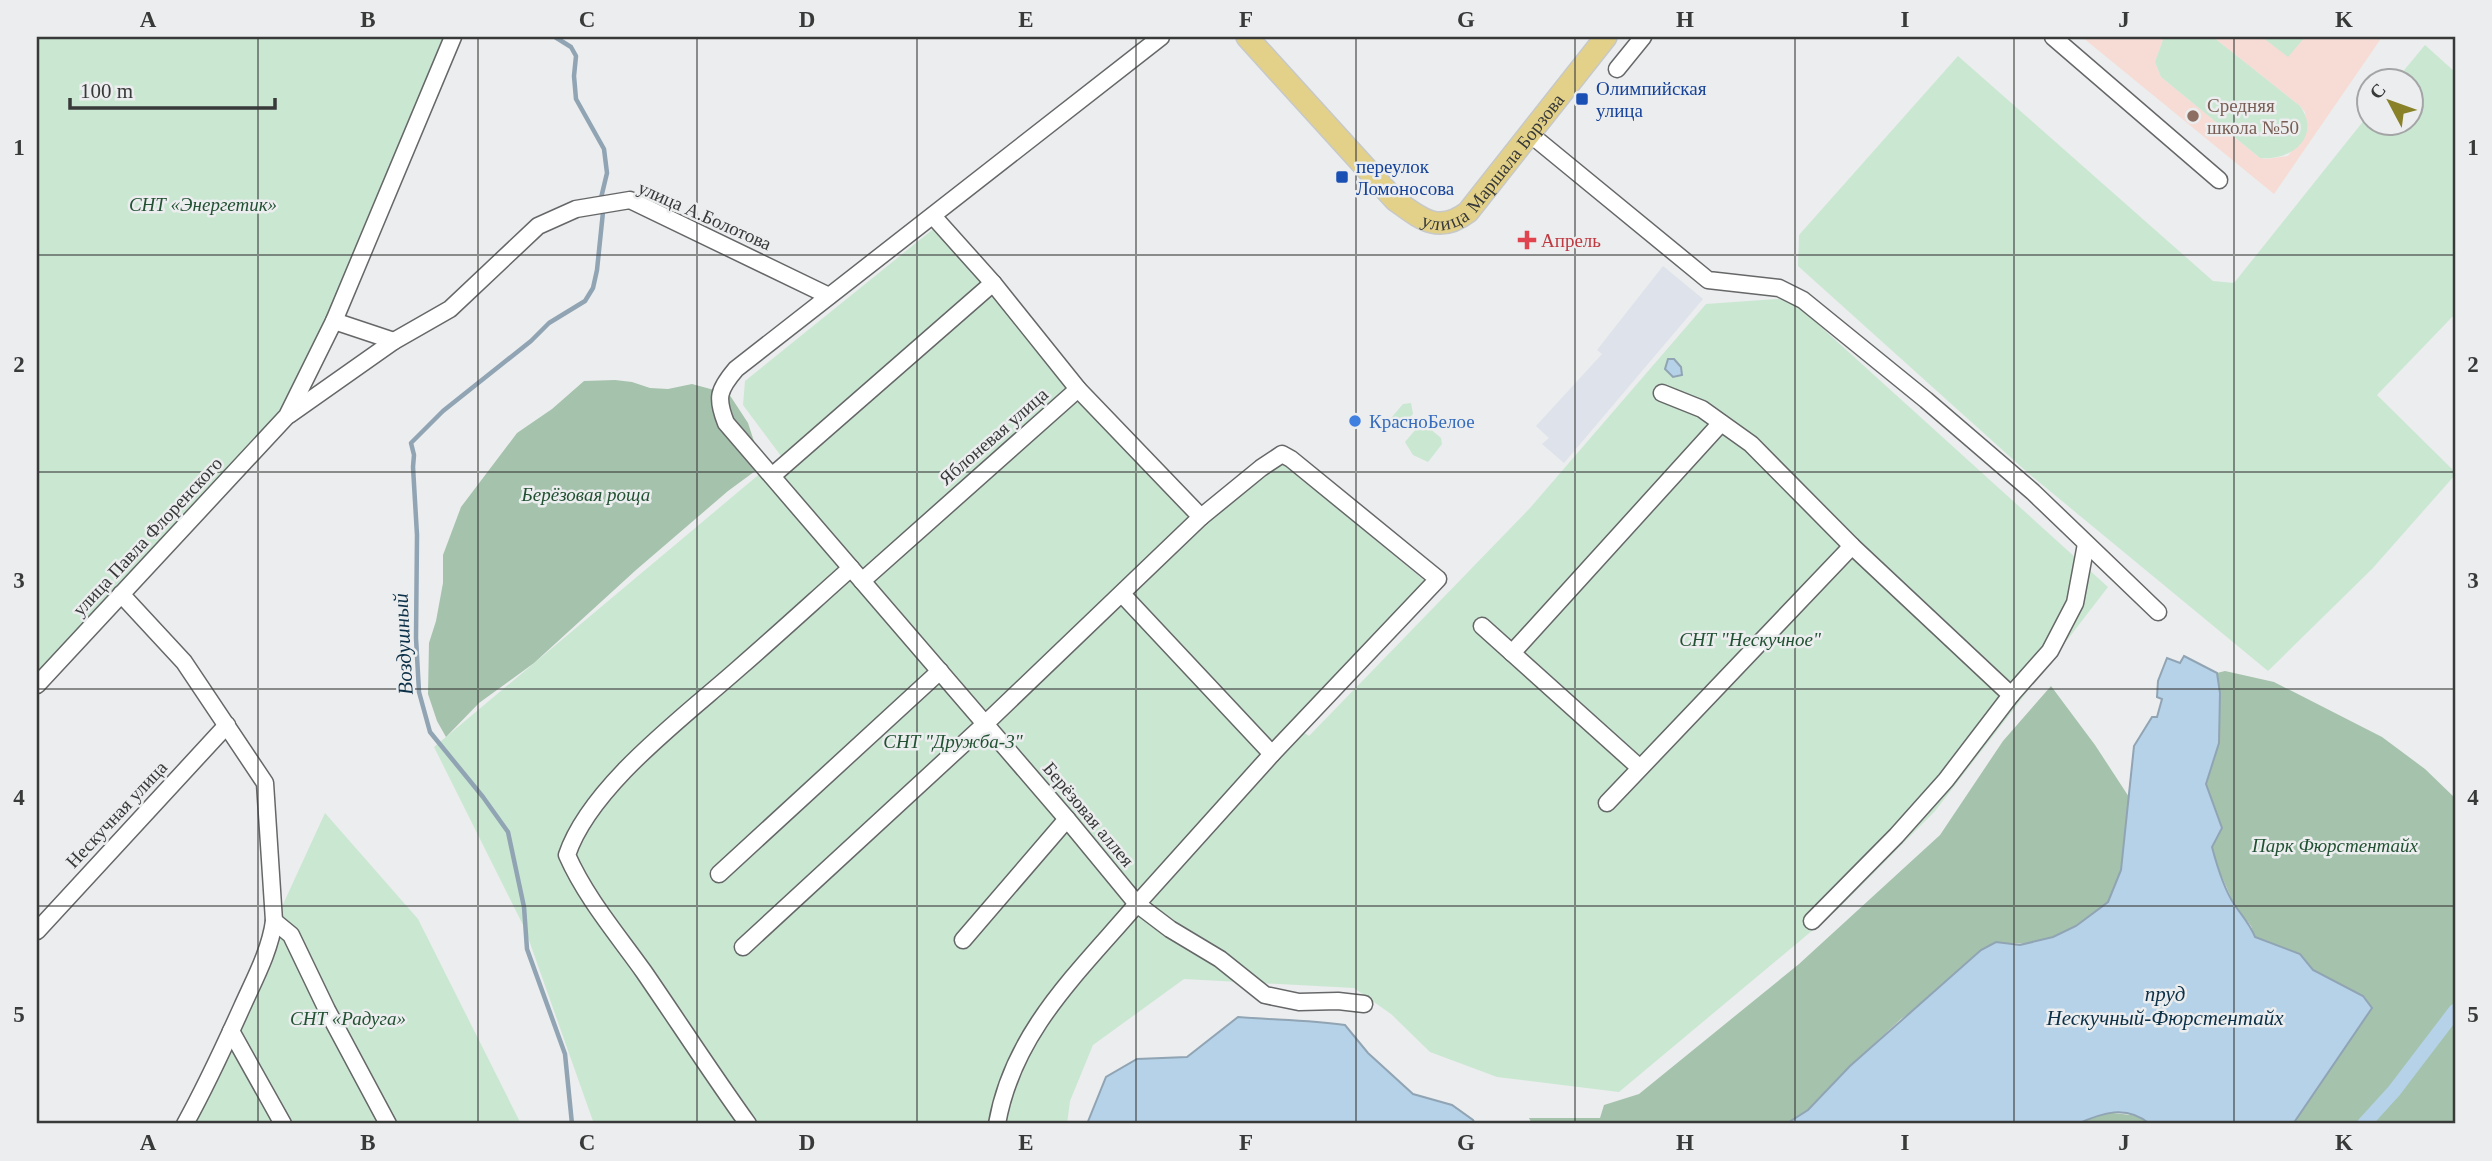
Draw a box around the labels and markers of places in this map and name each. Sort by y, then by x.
place label: Олимпийская улица [1596,78,1707,121]
marker: Олимпийская улица [1574,91,1590,107]
place label: Средняя школа №50 [2207,95,2299,138]
marker: Средняя школа №50 [2185,108,2201,124]
place label: переулок Ломоносова [1356,156,1455,199]
marker: переулок Ломоносова [1334,169,1350,185]
place label: Апрель [1541,230,1601,251]
marker: Апрель [1519,232,1535,248]
place label: КрасноБелое [1369,411,1475,432]
marker: КрасноБелое [1347,413,1363,429]

